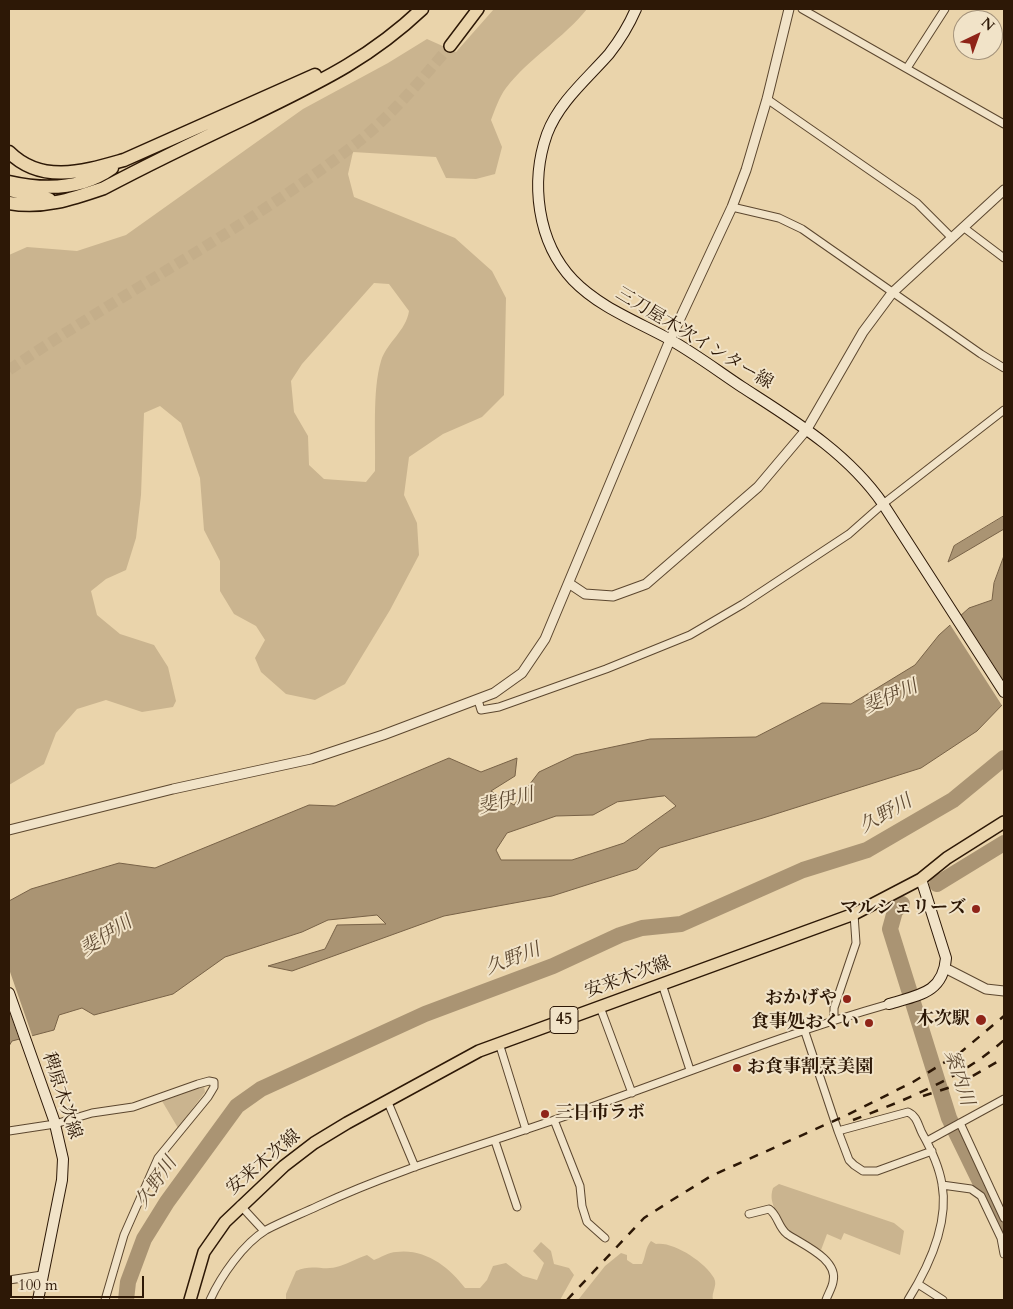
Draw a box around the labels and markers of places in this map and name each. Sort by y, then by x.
place label: マルシェリーズ [840,898,966,920]
marker: マルシェリーズ [970,903,982,915]
place label: おかげや [765,988,837,1010]
marker: おかげや [841,993,853,1005]
place label: 木次駅 [916,1009,970,1031]
place label: 食事処おくい [751,1012,859,1034]
marker: 木次駅 [974,1013,988,1027]
marker: 食事処おくい [863,1017,875,1029]
place label: お食事割烹美園 [747,1057,873,1079]
marker: お食事割烹美園 [731,1062,743,1074]
place label: 三日市ラボ [555,1103,645,1125]
marker: 三日市ラボ [539,1108,551,1120]

